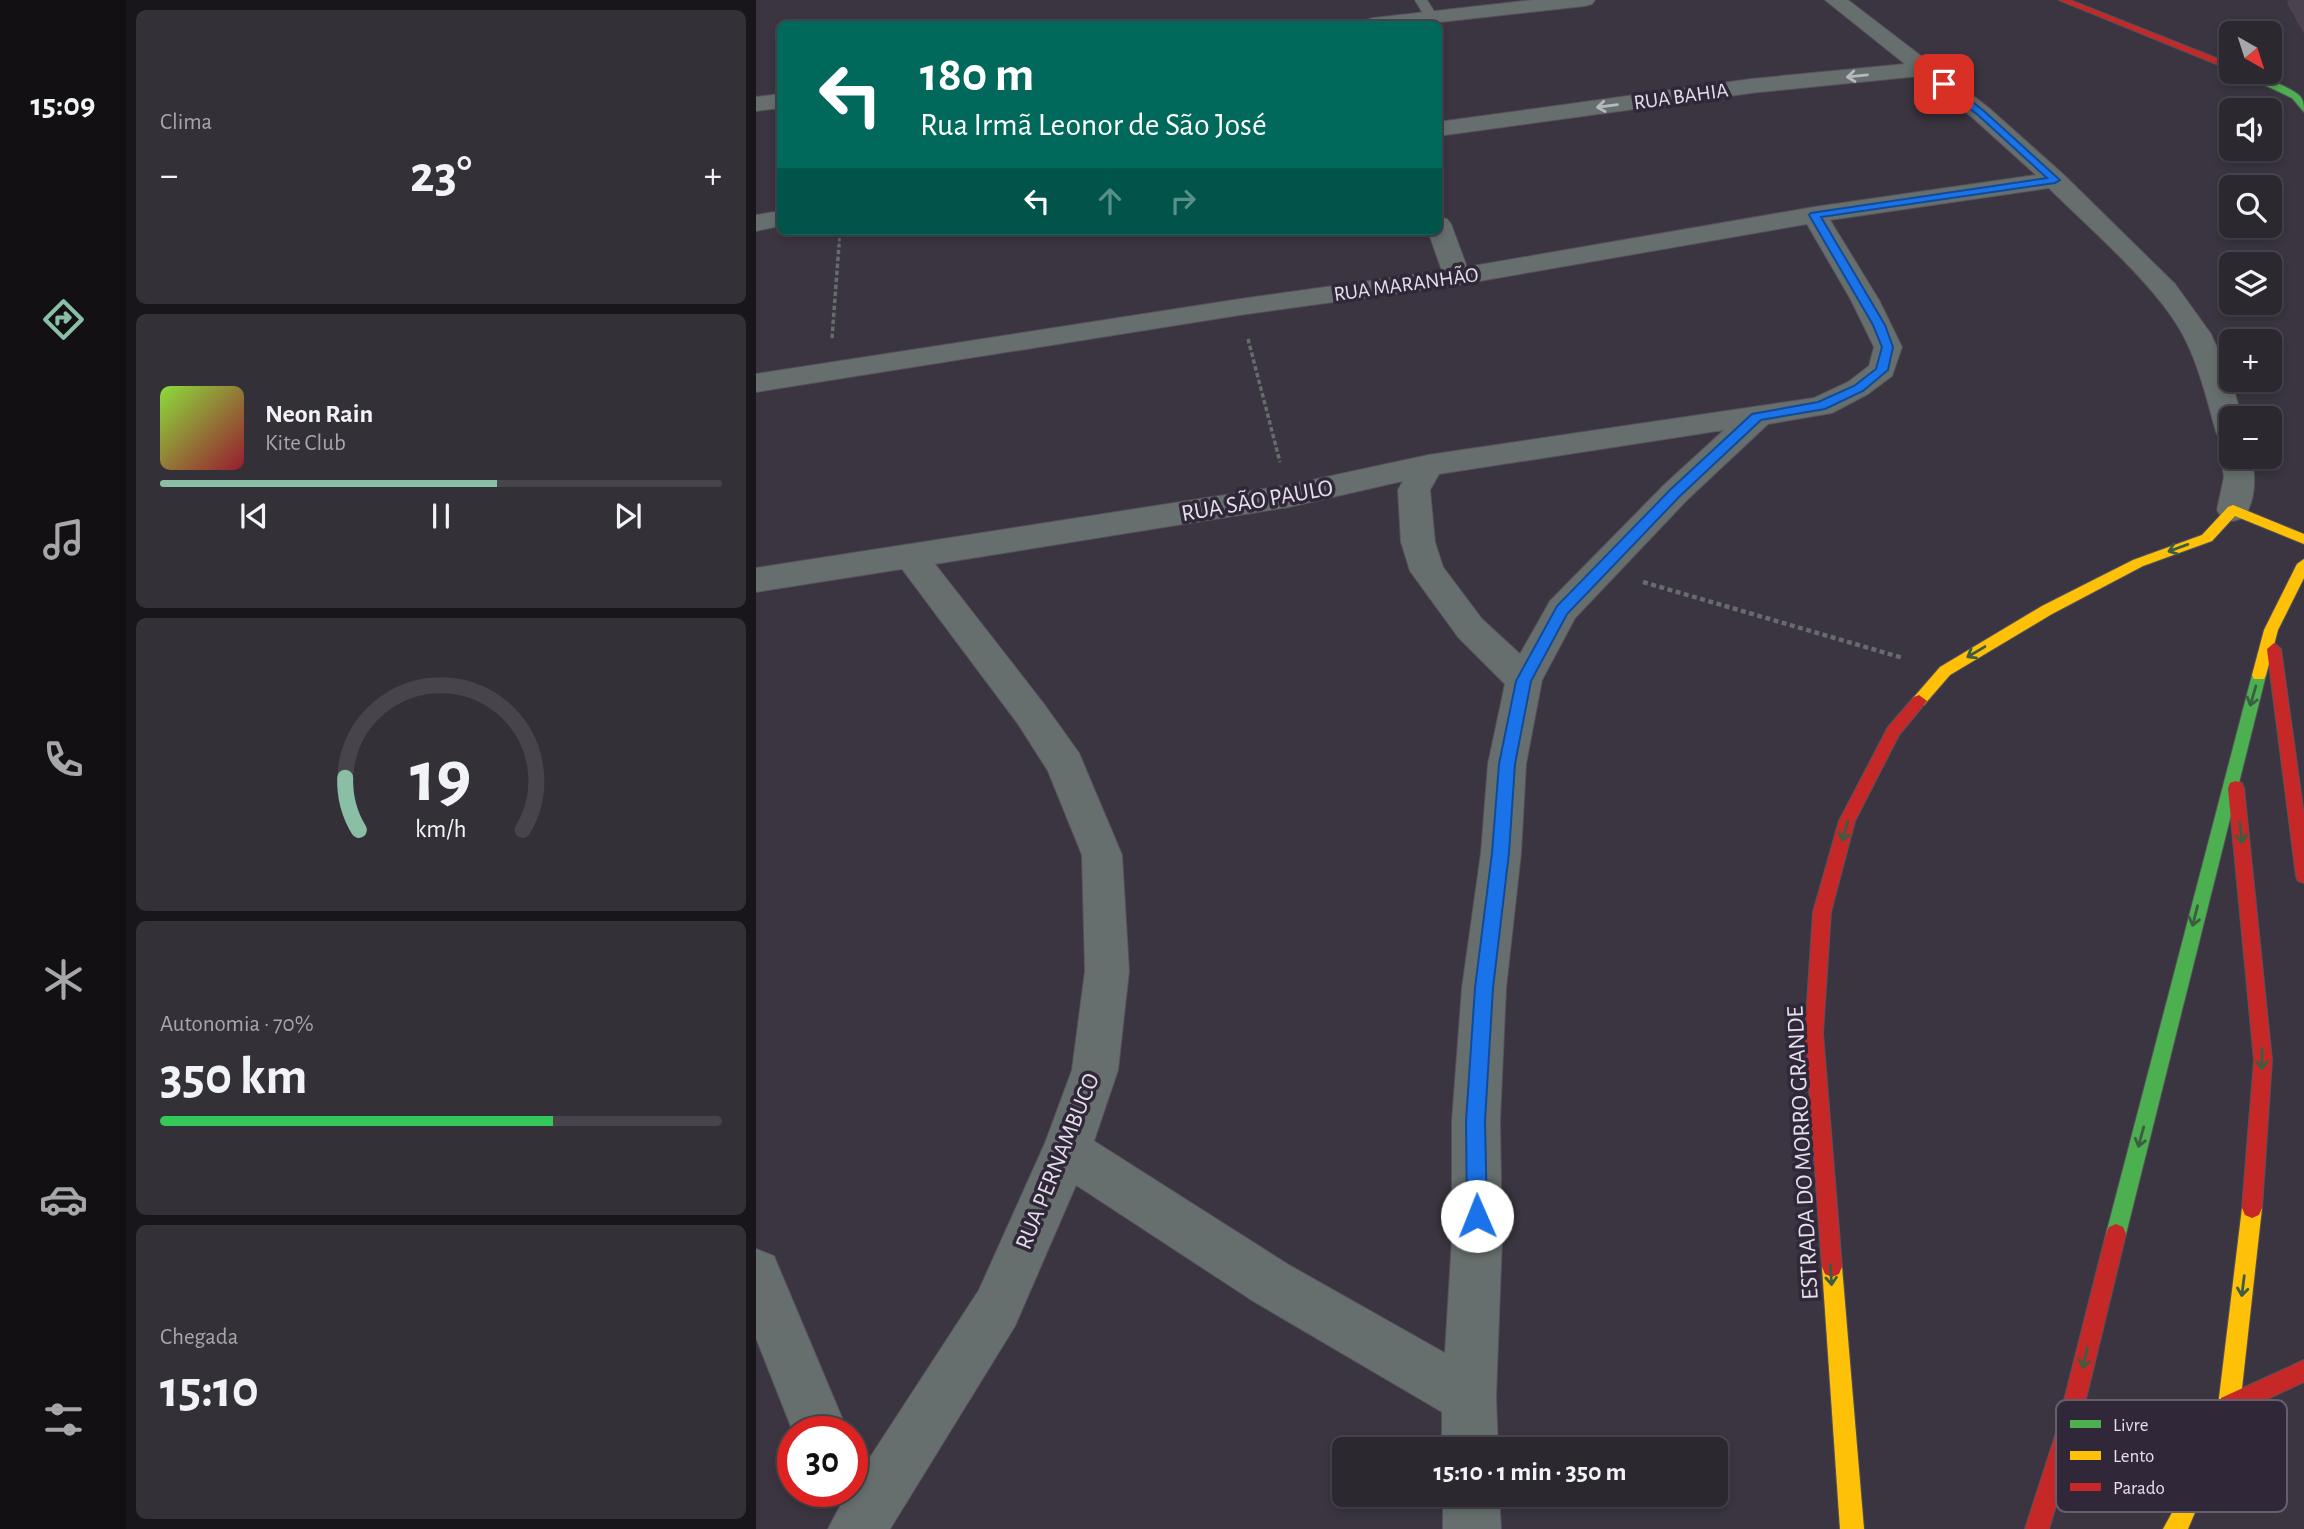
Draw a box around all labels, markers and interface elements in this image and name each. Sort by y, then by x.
north arrow [2219,21,2282,84]
map controls [2219,21,2282,469]
icon: left [805,49,896,140]
text: 180 m [920,51,1034,100]
pin [1914,54,1974,114]
icon: arrive [1925,65,1963,103]
one-way arrow [1846,70,1869,83]
street label: RUA BAHIA [1632,79,1730,114]
text: 15:09 [31,89,95,121]
button: sound [2219,98,2282,161]
one-way arrow [1596,100,1619,113]
text: Rua Irmã Leonor de São José [920,109,1267,141]
text: Clima [160,111,212,134]
text: 23° [410,149,472,201]
text: − [160,157,178,195]
text: + [704,157,722,195]
button: search [2219,175,2282,238]
icon: left [1018,182,1056,220]
icon: ahead [1091,182,1129,220]
icon: right [1164,182,1202,220]
button: layers [2219,252,2282,315]
street label: RUA MARANHÃO [1332,262,1480,305]
icon: directions [39,295,88,344]
button: + [2219,329,2282,392]
text: Neon Rain [265,401,373,427]
button: − [2219,406,2282,469]
text: Kite Club [265,432,346,455]
street label: RUA SÃO PAULO [1179,474,1335,526]
icon: previous [235,497,273,535]
icon: pause [422,497,460,535]
icon: next [609,497,647,535]
icon: music [39,515,88,564]
one-way arrow [2168,543,2190,556]
one-way arrow [1967,645,1987,659]
one-way arrow [2246,684,2259,707]
icon: phone [39,735,88,784]
text: 19 [410,743,472,816]
text: km/h [415,817,467,842]
one-way arrow [1837,820,1850,842]
one-way arrow [2235,821,2248,844]
one-way arrow [2188,904,2201,927]
icon: climate [39,955,88,1004]
street label: ESTRADA DO MORRO GRANDE [1783,1005,1823,1300]
text: Autonomia · 70% [160,1013,314,1036]
one-way arrow [2255,1048,2269,1071]
text: 350 km [160,1051,308,1103]
street label: RUA PERNAMBUCO [1012,1070,1104,1253]
one-way arrow [2134,1125,2147,1148]
icon: car [39,1175,88,1224]
position arrow [1440,1179,1514,1253]
one-way arrow [1825,1263,1838,1286]
one-way arrow [2237,1274,2250,1297]
text: Chegada [160,1326,238,1349]
one-way arrow [2078,1346,2091,1368]
text: 15:10 [160,1364,259,1416]
icon: filters [39,1395,88,1444]
legend [2056,1400,2287,1512]
speed limit sign: 30 [777,1416,868,1507]
text: Livre [2113,1416,2148,1435]
text: Lento [2113,1447,2154,1466]
text: 15:10 · 1 min · 350 m [1434,1459,1626,1485]
text: Parado [2113,1479,2165,1498]

